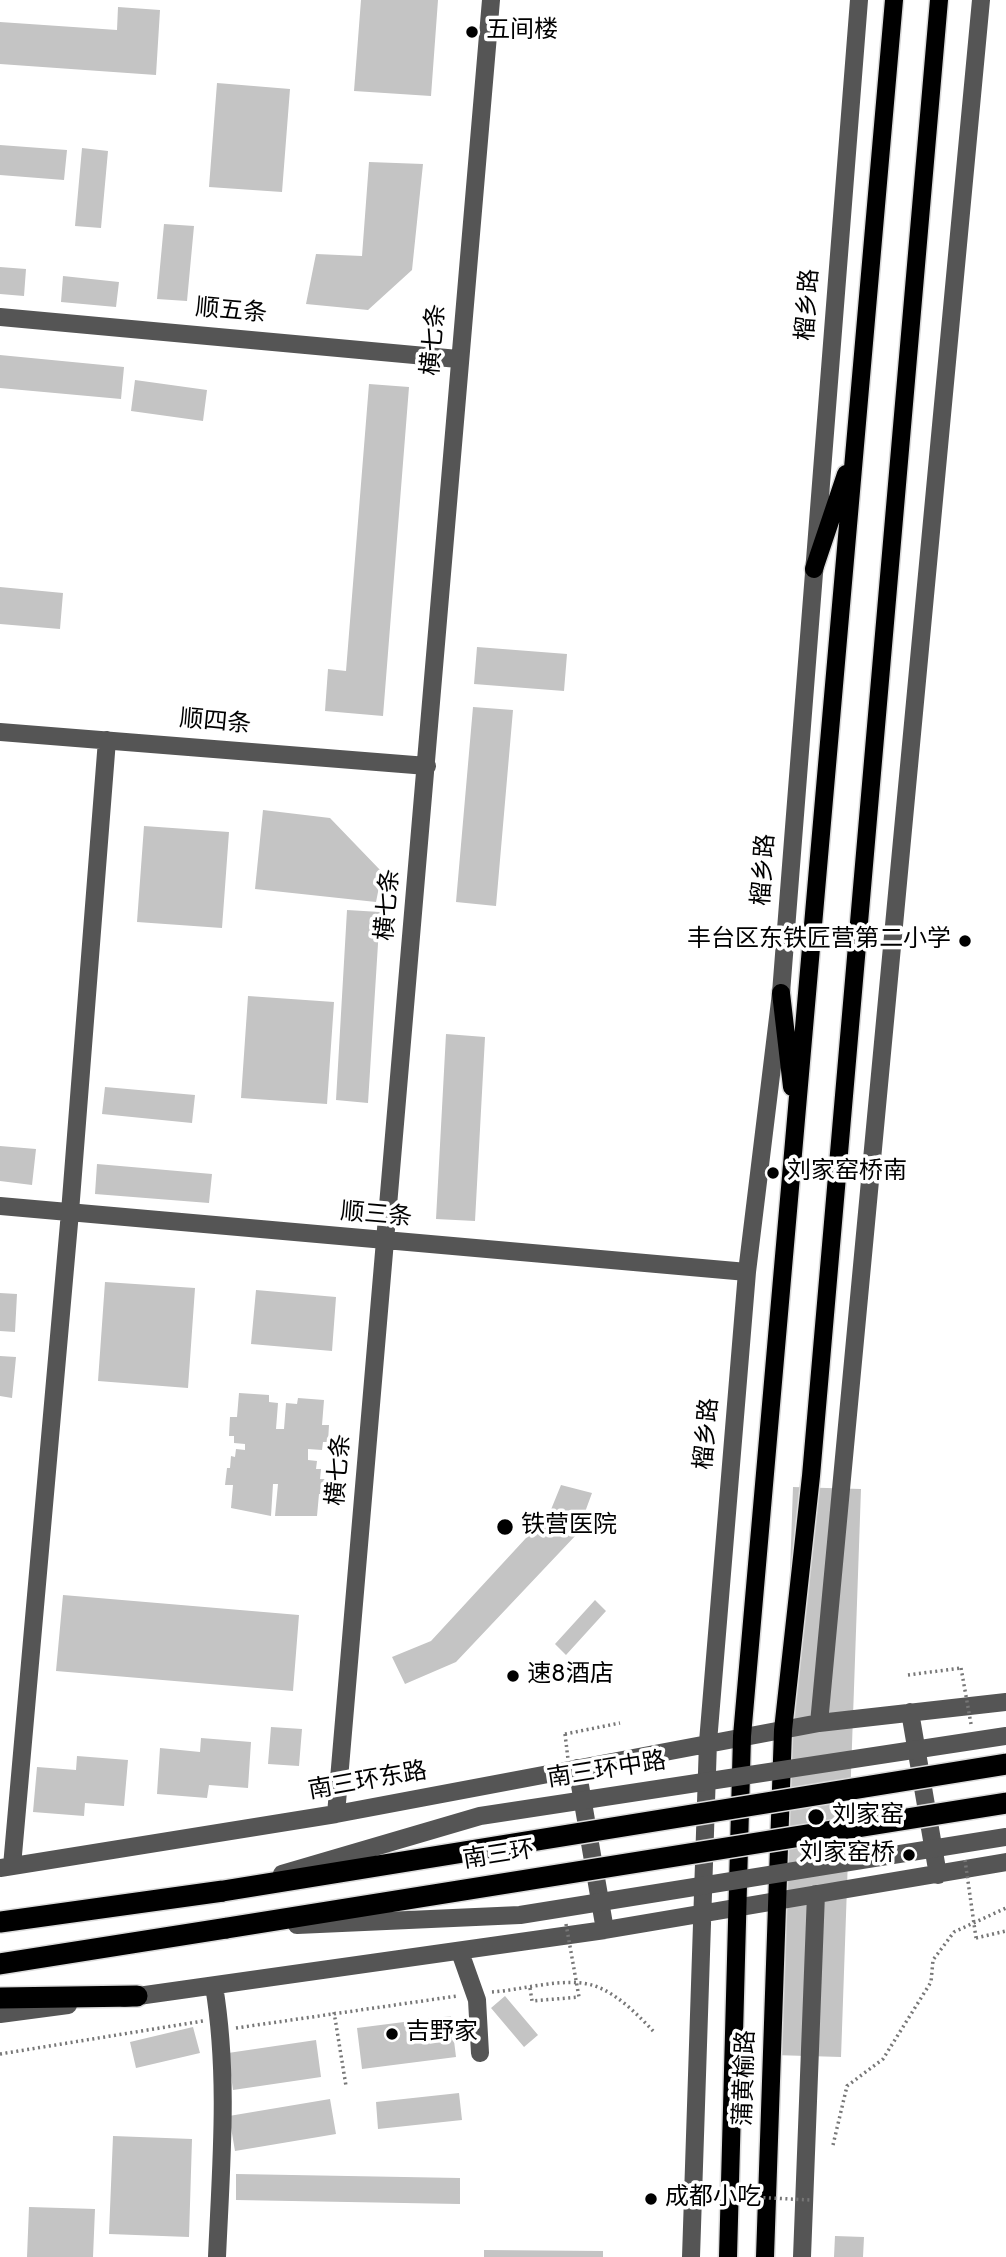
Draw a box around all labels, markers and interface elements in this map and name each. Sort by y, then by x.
place label: 五间楼 [486,18,558,46]
marker: 五间楼 [464,24,480,40]
street label: 榴乡路 [793,268,827,342]
street label: 顺五条 [194,296,268,330]
street label: 横七条 [419,303,453,377]
street label: 顺四条 [178,707,252,741]
street label: 榴乡路 [749,833,783,907]
street label: 横七条 [373,868,407,942]
place label: 丰台区东铁匠营第二小学 [687,927,951,955]
marker: 丰台区东铁匠营第二小学 [957,933,973,949]
place label: 刘家窑桥南 [787,1159,907,1187]
marker: 刘家窑桥南 [765,1165,781,1181]
street label: 顺三条 [339,1200,413,1234]
street label: 榴乡路 [692,1397,726,1471]
street label: 横七条 [324,1433,358,1507]
place label: 铁营医院 [521,1513,617,1541]
marker: 铁营医院 [495,1517,515,1537]
place label: 速8酒店 [527,1662,614,1690]
marker: 速8酒店 [505,1668,521,1684]
street label: 南三环中路 [545,1748,669,1796]
street label: 南三环东路 [306,1758,430,1808]
place label: 刘家窑 [832,1803,904,1831]
marker: 刘家窑 [806,1807,826,1827]
street label: 南三环 [461,1837,537,1877]
place label: 刘家窑桥 [799,1841,895,1869]
marker: 刘家窑桥 [901,1847,917,1863]
place label: 吉野家 [406,2020,478,2048]
marker: 吉野家 [384,2026,400,2042]
street label: 蒲黄榆路 [731,2030,763,2126]
place label: 成都小吃 [665,2185,761,2213]
marker: 成都小吃 [643,2191,659,2207]

